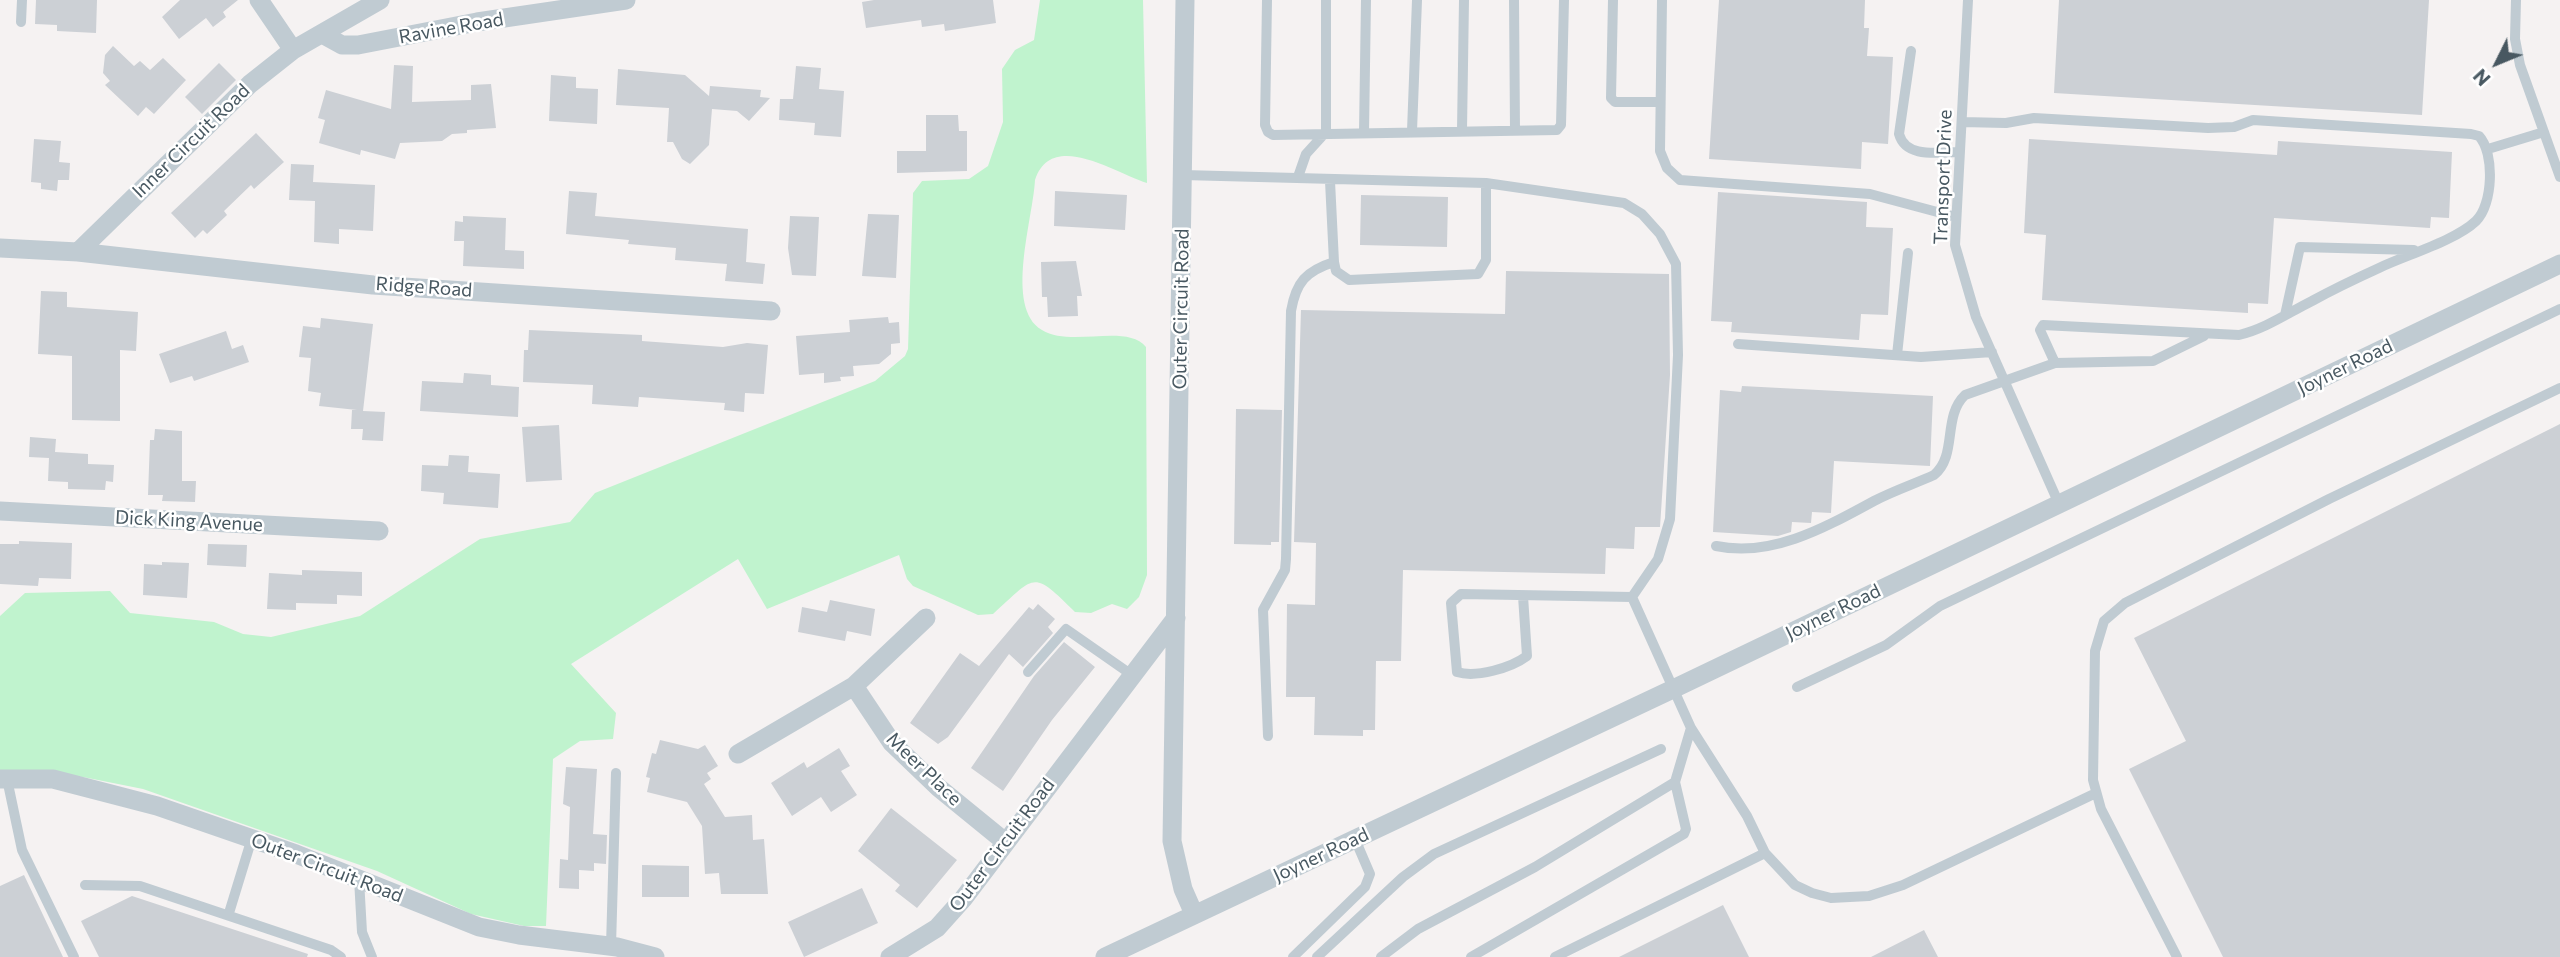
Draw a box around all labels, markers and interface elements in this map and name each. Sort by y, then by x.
street label: Ravine Road [397,8,505,48]
north arrow [2462,28,2532,98]
text: N [2468,65,2495,91]
street label: Inner Circuit Road [128,79,254,203]
street label: Transport Drive [1929,109,1957,245]
street label: Outer Circuit Road [1168,228,1194,390]
street label: Ridge Road [375,272,473,302]
street label: Joyner Road [2294,334,2396,400]
street label: Dick King Avenue [115,506,263,536]
street label: Joyner Road [1782,579,1884,645]
street label: Meer Place [882,728,966,810]
street label: Outer Circuit Road [944,774,1060,916]
street label: Joyner Road [1270,823,1372,887]
street label: Outer Circuit Road [248,829,406,907]

